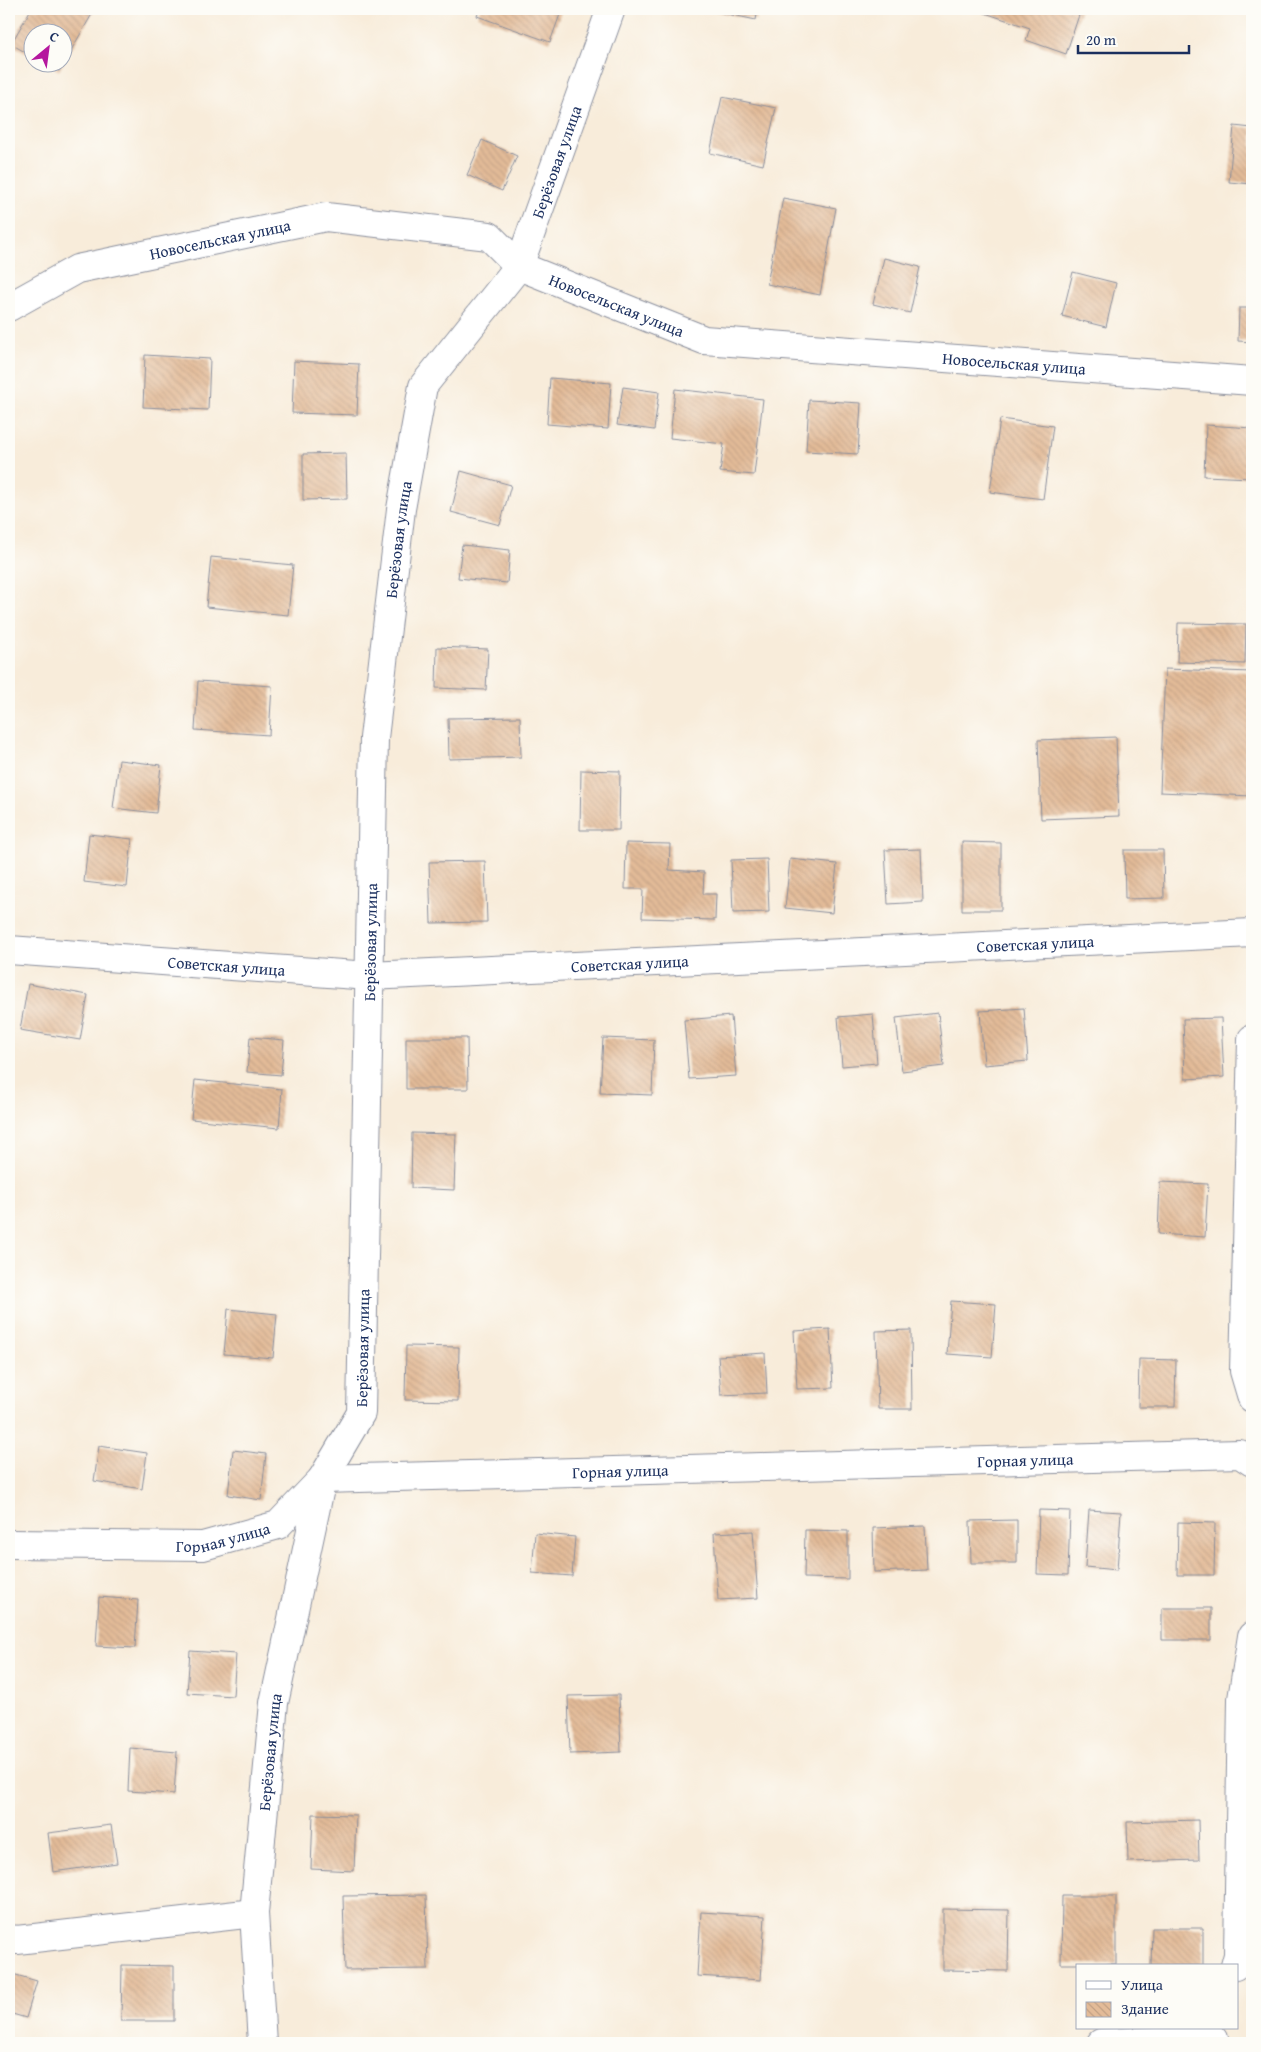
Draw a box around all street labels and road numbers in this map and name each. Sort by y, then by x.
street label: Берёзовая улица [525,102,588,221]
street label: Новосельская улица [147,213,293,266]
street label: Новосельская улица [546,267,688,343]
street label: Новосельская улица [942,346,1087,381]
street label: Берёзовая улица [379,479,418,600]
street label: Берёзовая улица [357,882,383,1001]
street label: Советская улица [976,929,1095,958]
street label: Советская улица [570,948,690,978]
street label: Советская улица [167,949,286,982]
street label: Берёзовая улица [349,1288,375,1407]
street label: Горная улица [977,1447,1074,1473]
street label: Горная улица [572,1458,669,1484]
street label: Горная улица [176,1516,273,1558]
street label: Берёзовая улица [252,1690,288,1812]

